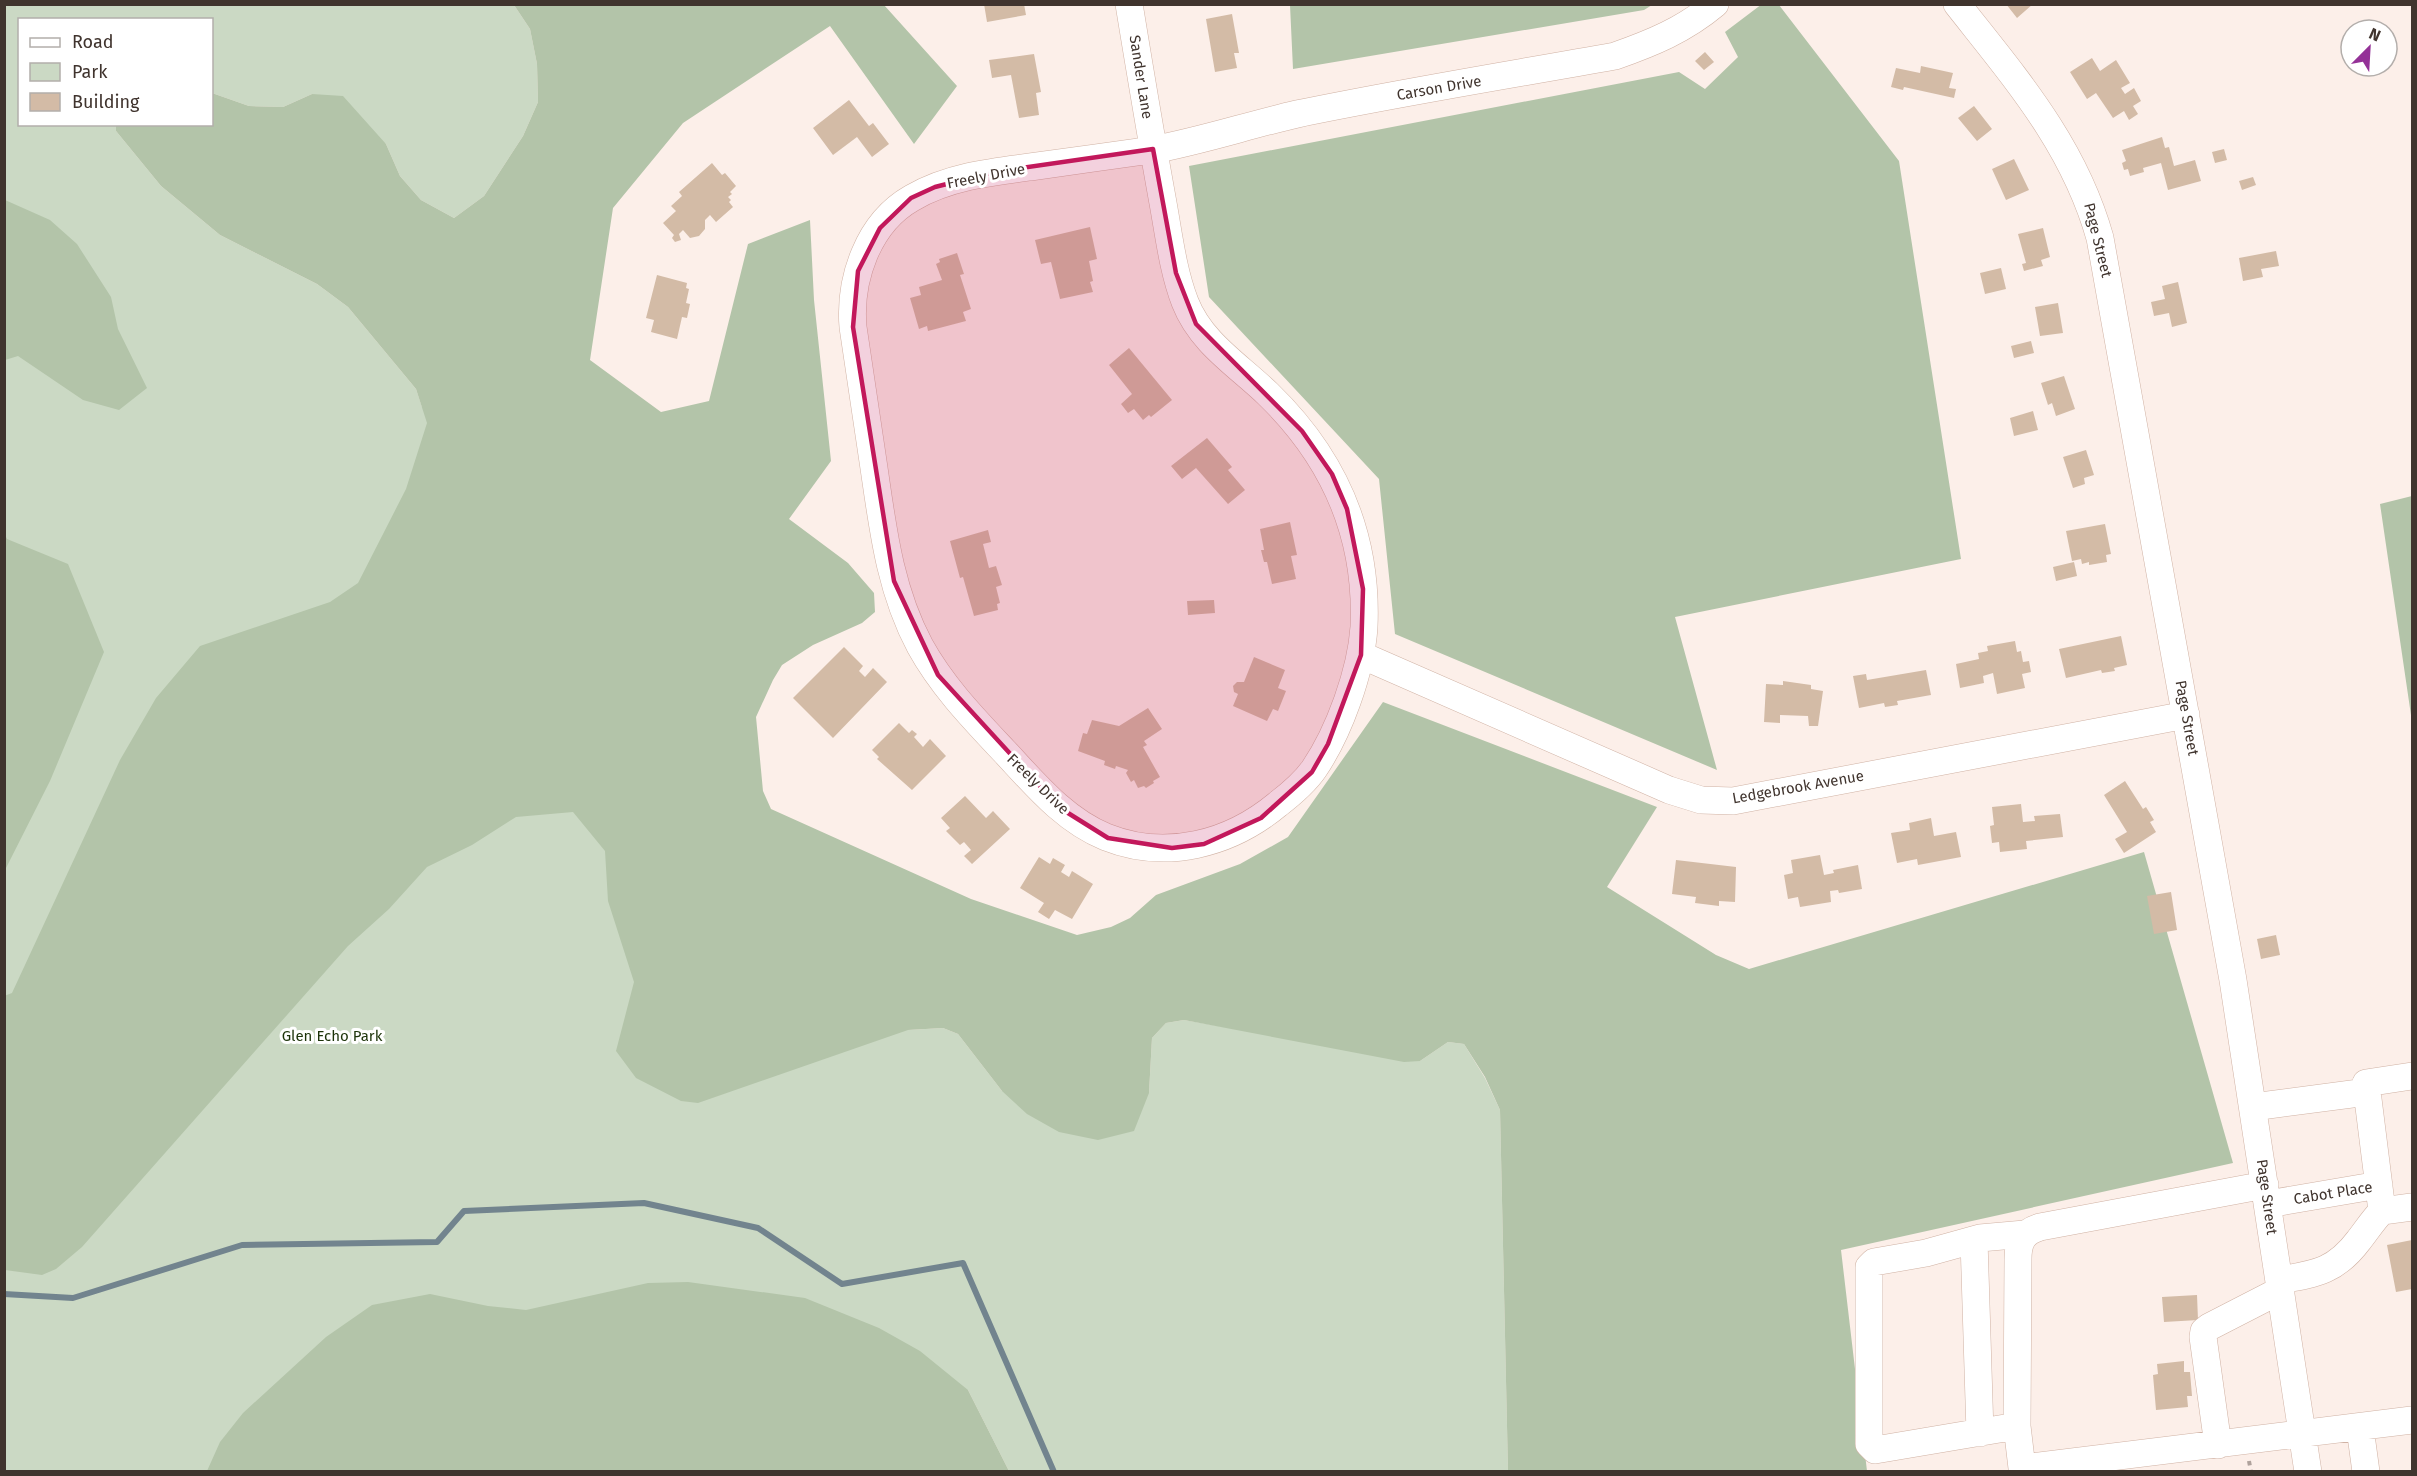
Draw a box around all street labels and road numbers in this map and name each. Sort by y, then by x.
street label: Sander Lane [1126,34,1156,120]
street label: Carson Drive [1395,72,1483,104]
street label: Freely Drive [945,160,1027,192]
street label: Page Street [2080,201,2116,280]
street label: Page Street [2172,679,2203,758]
street label: Freely Drive [1003,750,1073,818]
street label: Ledgebrook Avenue [1731,767,1865,807]
street label: Page Street [2253,1158,2281,1237]
street label: Cabot Place [2292,1178,2374,1208]

